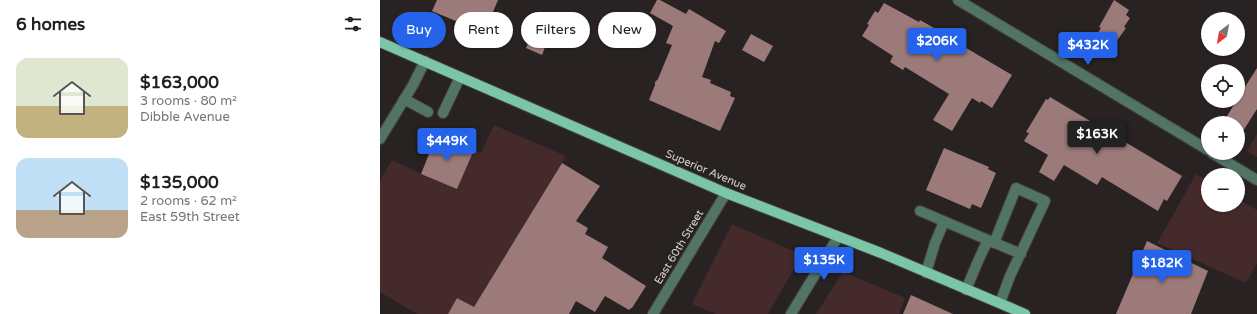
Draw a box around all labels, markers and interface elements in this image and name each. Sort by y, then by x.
chip: Buy [392,12,446,48]
chip: Rent [454,12,513,48]
chip: Filters [521,12,590,48]
chip: New [598,12,656,48]
north arrow [1201,12,1245,56]
map controls [1201,12,1245,212]
icon: filters [342,13,364,35]
text: 6 homes [16,14,85,35]
pin: $206K [909,28,965,62]
pin: $432K [1060,32,1116,66]
text: $206K [916,33,958,49]
text: $432K [1067,37,1109,53]
button: locate [1201,64,1245,108]
text: $163,000 [140,72,219,93]
icon: home [48,74,96,122]
text: 3 rooms · 80 m² [140,93,237,109]
text: Dibble Avenue [140,109,230,125]
button: + [1201,116,1245,160]
pin: $163K [1069,121,1125,155]
text: $163K [1076,126,1118,142]
pin: $449K [419,128,475,162]
text: $449K [426,133,468,149]
street label: Superior Avenue [664,147,748,193]
button: − [1201,168,1245,212]
text: $135,000 [140,172,219,193]
icon: home [48,174,96,222]
text: 2 rooms · 62 m² [140,193,237,209]
street label: East 60th Street [652,207,706,287]
text: East 59th Street [140,209,240,225]
pin: $135K [796,247,852,281]
pin: $182K [1134,250,1190,284]
text: $135K [803,252,845,268]
text: $182K [1141,255,1183,271]

